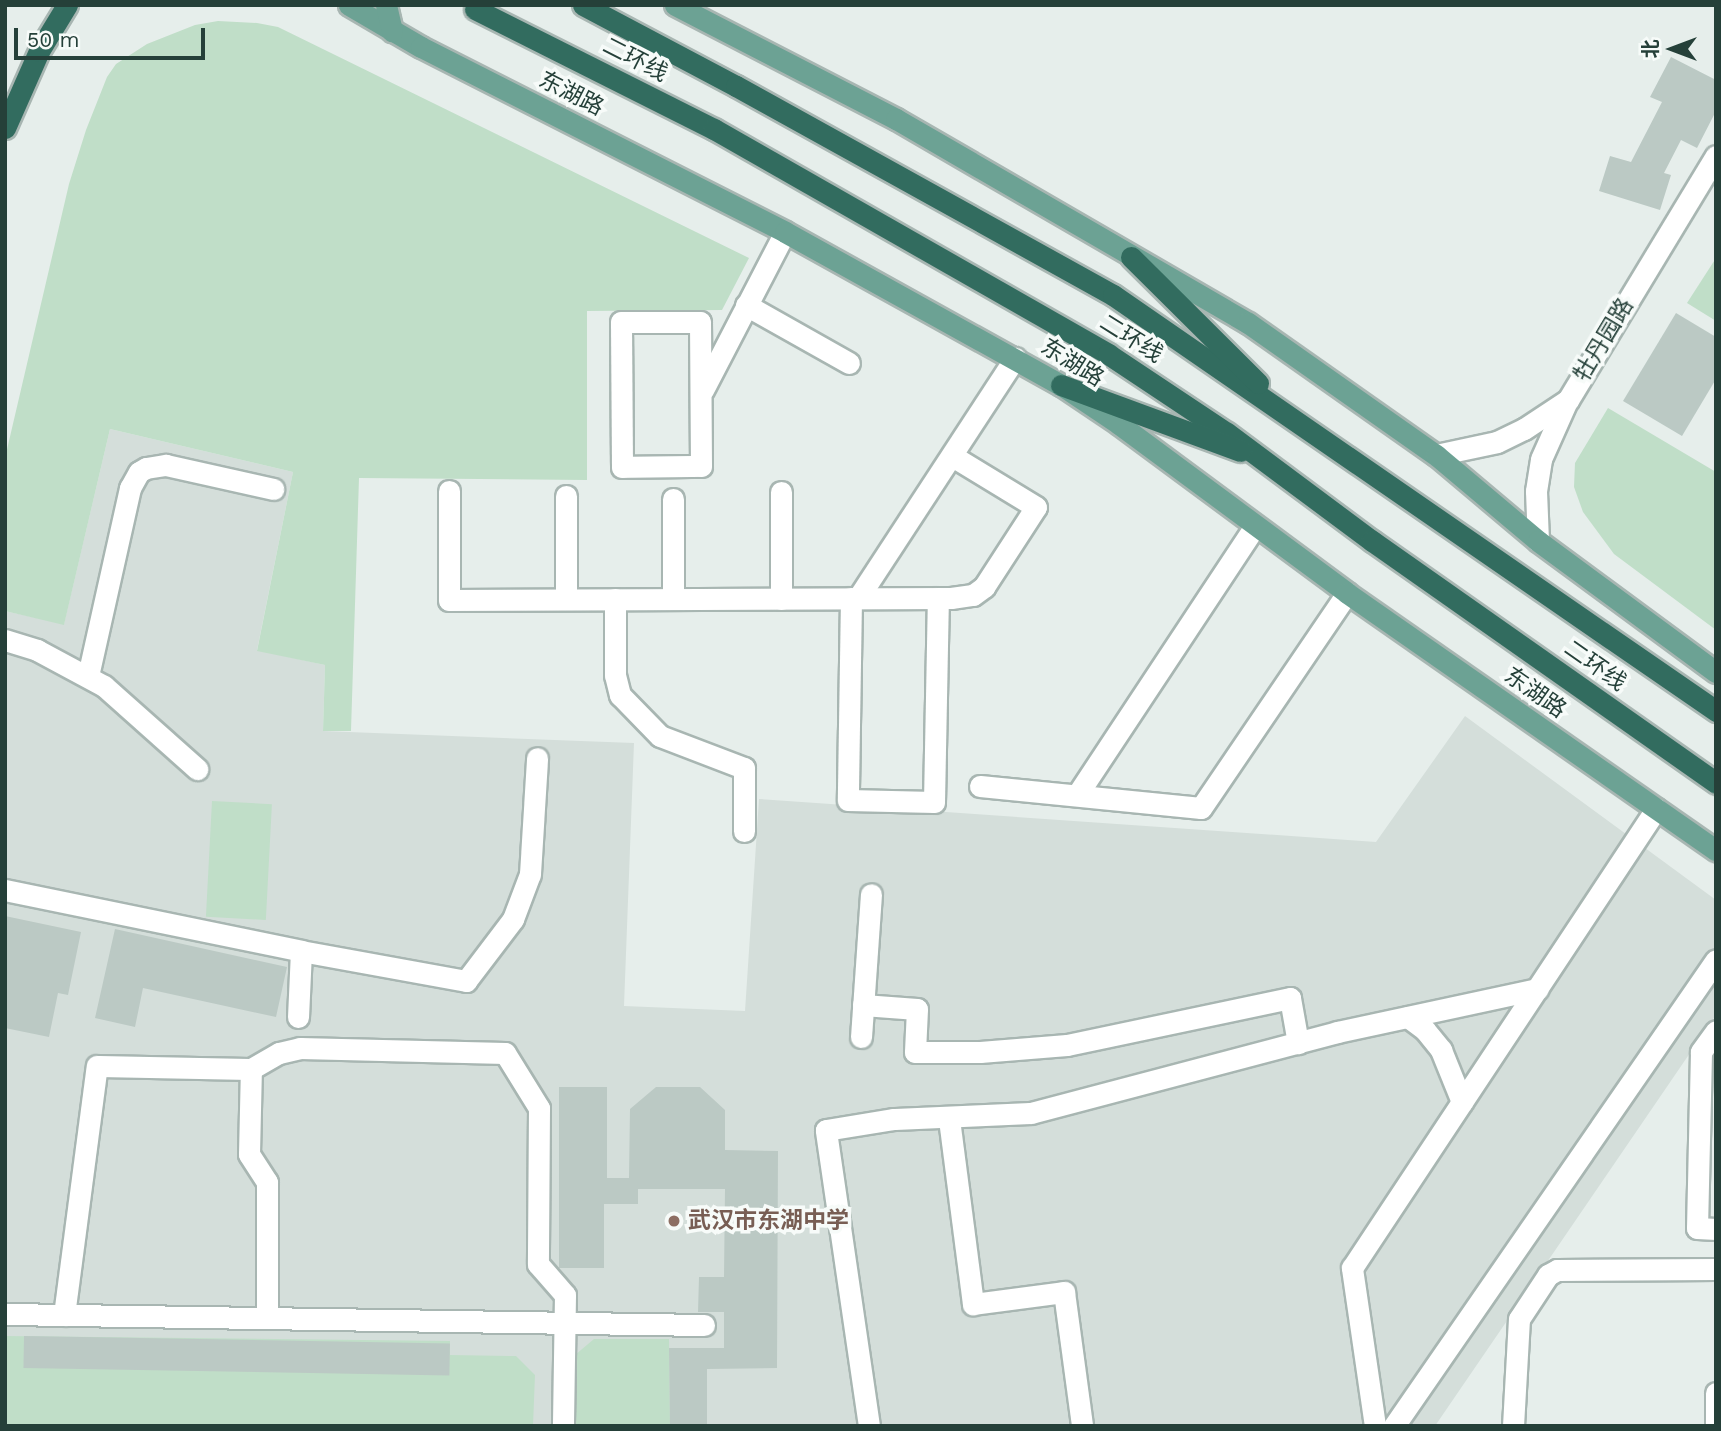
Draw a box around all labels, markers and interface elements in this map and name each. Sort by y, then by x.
scale bar [18,14,208,58]
north arrow [1637,14,1707,84]
text: 50 m [27,27,79,52]
street label: 二环线 [598,32,672,88]
text: 北 [1639,40,1662,59]
street label: 东湖路 [534,66,608,122]
street label: 牡丹园路 [1568,293,1640,387]
street label: 二环线 [1094,309,1168,369]
street label: 东湖路 [1035,333,1109,393]
street label: 二环线 [1559,635,1631,697]
street label: 东湖路 [1499,662,1571,724]
place label: 武汉市东湖中学 [688,1207,849,1235]
marker: 武汉市东湖中学 [666,1213,682,1229]

